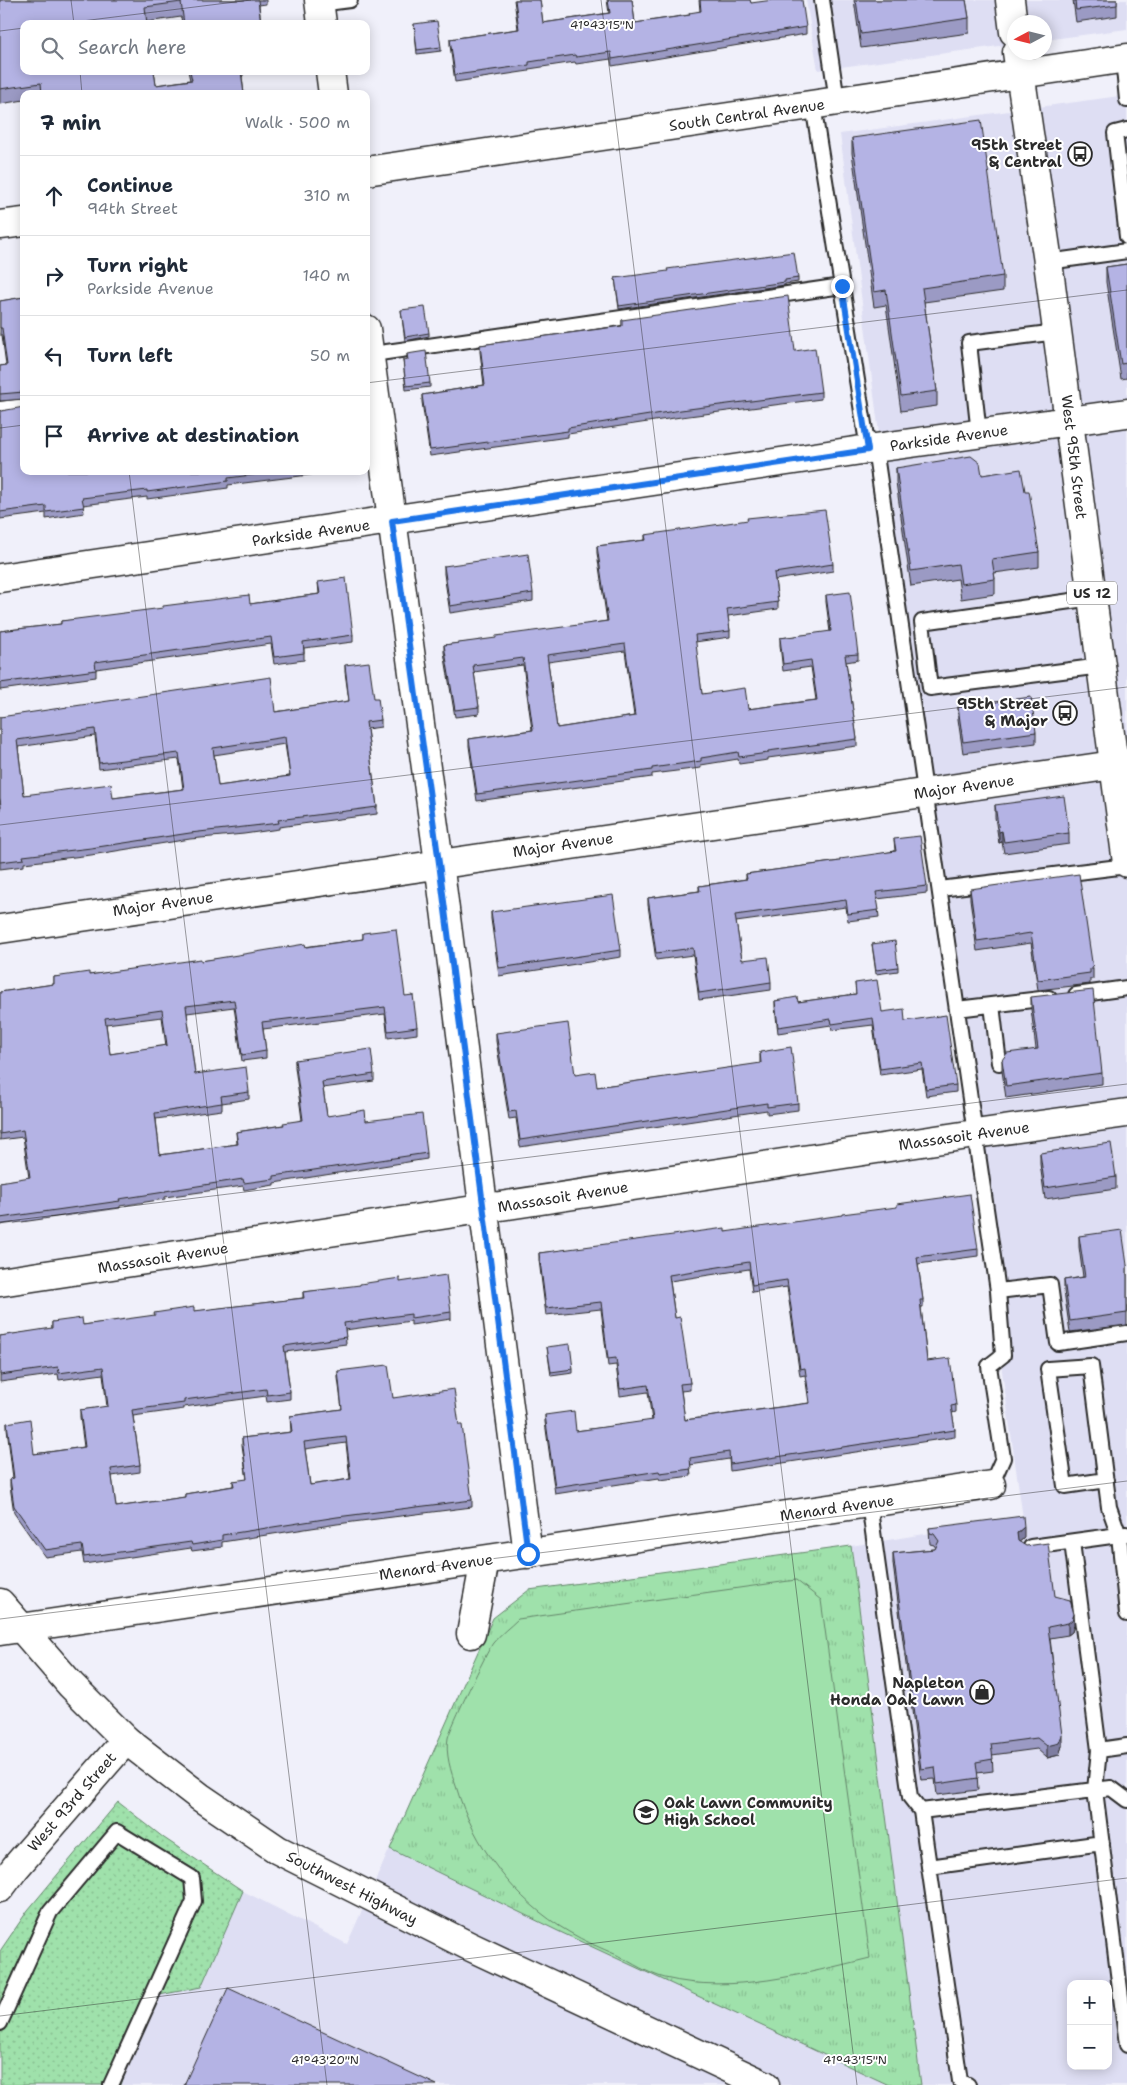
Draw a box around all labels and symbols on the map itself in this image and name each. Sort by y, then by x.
north arrow [1007,15,1052,60]
text: 41°43'15"N [570,17,634,33]
street label: South Central Avenue [668,94,826,136]
place label: 95th Street & Central [971,135,1062,172]
bus stop icon: 95th Street & Central [1067,141,1093,167]
route end [831,275,854,298]
street label: West 95th Street [1056,394,1092,520]
street label: Parkside Avenue [889,420,1009,456]
street label: Parkside Avenue [251,515,371,551]
road number: US 12 [1067,582,1117,604]
place label: 95th Street & Major [957,694,1048,731]
bus stop icon: 95th Street & Major [1052,700,1078,726]
street label: Major Avenue [912,770,1016,804]
street label: Major Avenue [511,828,615,862]
street label: Major Avenue [111,887,215,921]
street label: Massasoit Avenue [897,1117,1031,1155]
street label: Massasoit Avenue [496,1177,630,1217]
street label: Massasoit Avenue [96,1238,230,1278]
street label: Menard Avenue [779,1490,895,1526]
route start [517,1543,540,1566]
street label: Menard Avenue [378,1549,494,1585]
place label: Napleton Honda Oak Lawn [830,1673,964,1710]
shop icon: Napleton Honda Oak Lawn [969,1679,995,1705]
street label: West 93rd Street [23,1748,121,1856]
place label: Oak Lawn Community High School [664,1793,833,1830]
school or university icon: Oak Lawn Community High School [633,1799,659,1825]
street label: Southwest Highway [283,1846,421,1930]
text: 41°43'20"N [291,2052,359,2068]
text: 41°43'15"N [823,2052,887,2068]

